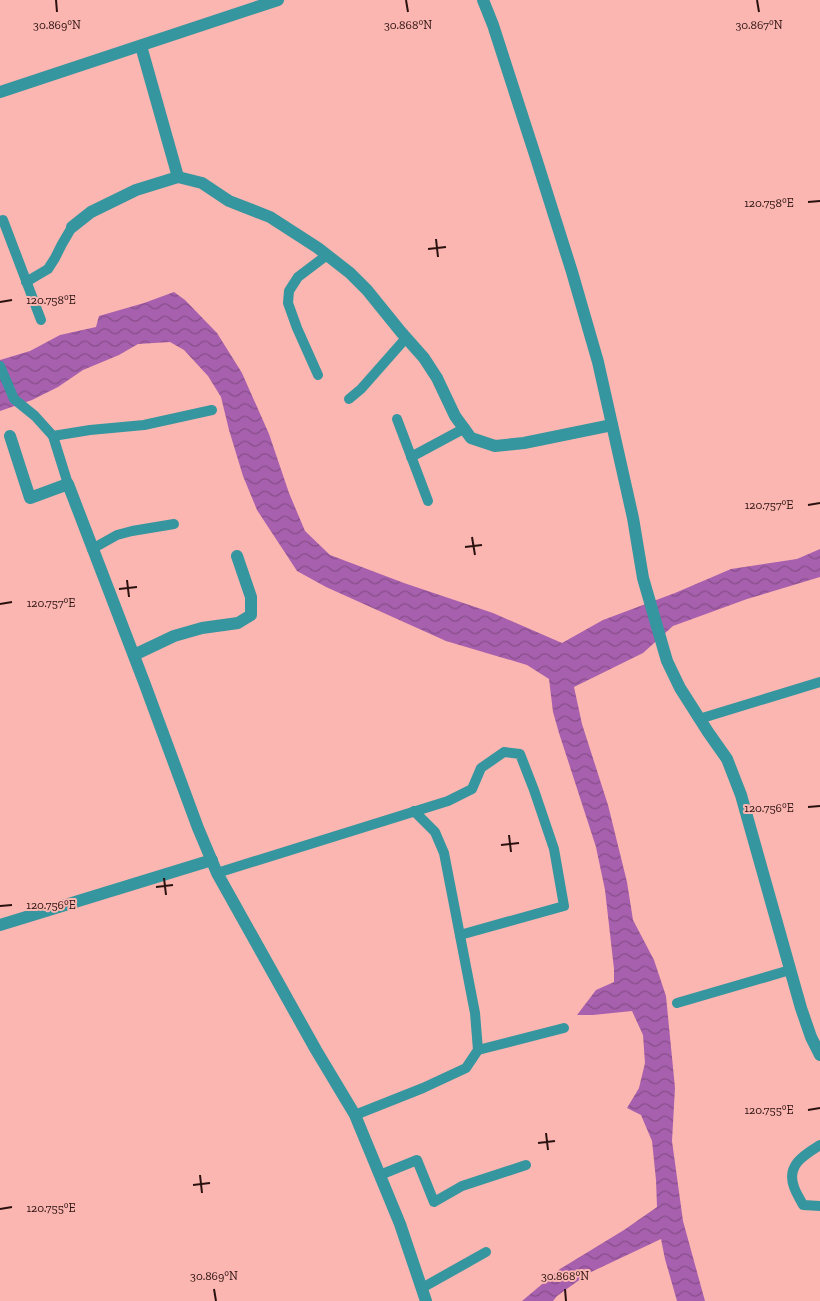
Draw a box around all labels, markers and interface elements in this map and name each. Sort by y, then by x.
text: 30.869°N [33,18,81,32]
text: 30.868°N [384,18,432,32]
text: 30.867°N [735,18,783,32]
text: 120.758°E [744,196,794,210]
text: 120.758°E [26,293,76,307]
text: 120.757°E [745,498,793,512]
text: 120.757°E [27,596,75,610]
text: 120.756°E [744,801,794,815]
text: 120.756°E [26,898,76,912]
text: 120.755°E [744,1103,794,1117]
text: 120.755°E [26,1201,76,1215]
text: 30.869°N [190,1269,238,1283]
text: 30.868°N [541,1269,589,1283]

